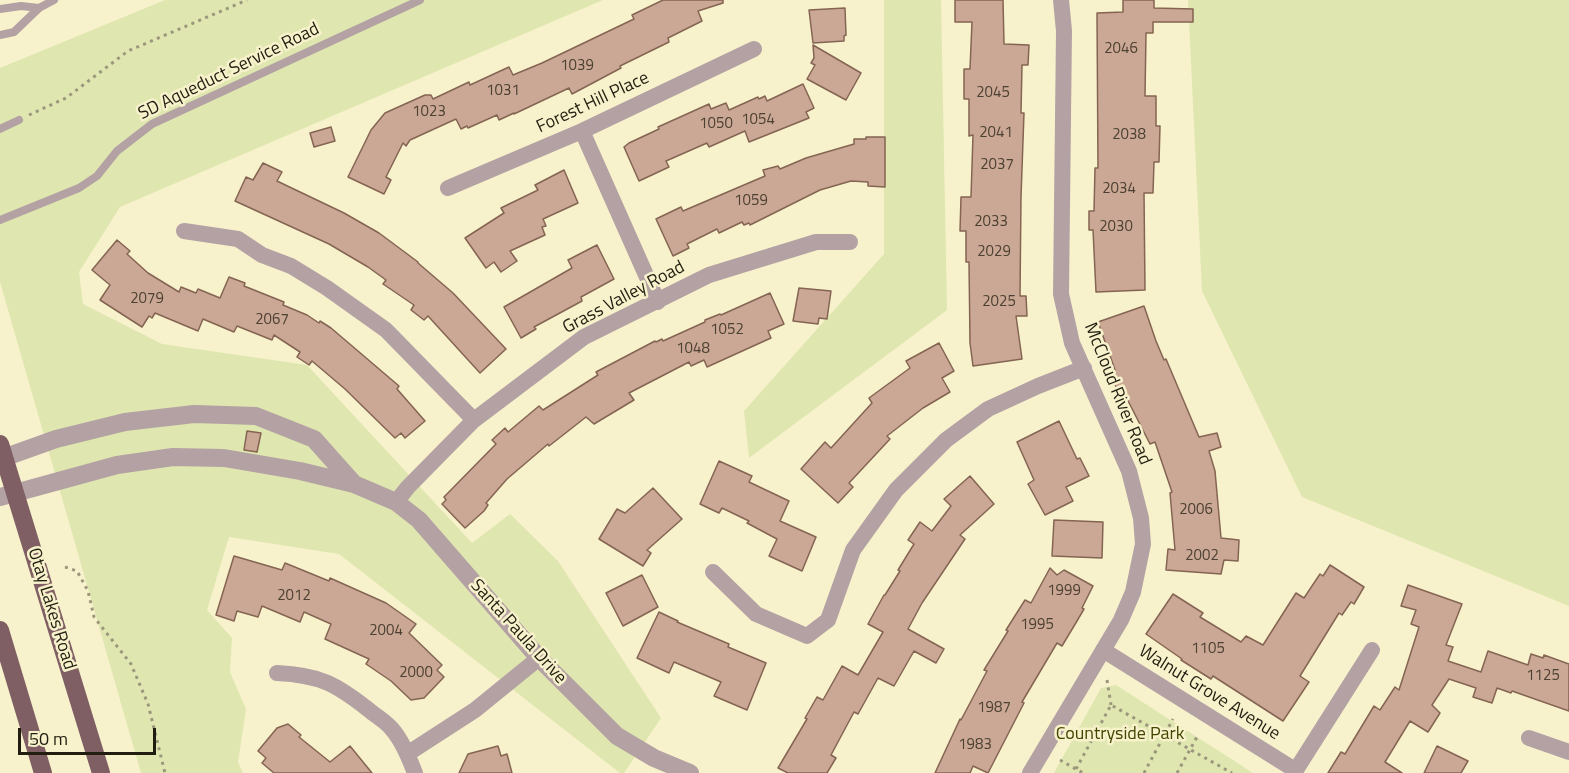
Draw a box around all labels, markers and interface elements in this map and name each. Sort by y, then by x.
street label: SD Aqueduct Service Road [135,19,323,125]
house number: 2046 [1104,40,1138,58]
house number: 1039 [560,57,594,75]
street label: Forest Hill Place [533,68,653,138]
house number: 1031 [486,82,520,100]
house number: 2045 [976,84,1010,102]
house number: 1023 [412,103,446,121]
house number: 1054 [741,111,775,129]
house number: 1050 [699,115,733,133]
house number: 2041 [979,124,1013,142]
house number: 2038 [1112,126,1146,144]
house number: 2037 [980,156,1014,174]
house number: 2034 [1102,180,1136,198]
house number: 1059 [734,192,768,210]
house number: 2033 [974,213,1008,231]
house number: 2030 [1099,218,1133,236]
house number: 2029 [977,243,1011,261]
street label: Grass Valley Road [559,257,689,339]
house number: 2079 [130,290,164,308]
house number: 2025 [982,293,1016,311]
house number: 2067 [255,311,289,329]
street label: McCloud River Road [1079,320,1155,468]
house number: 1052 [710,321,744,339]
house number: 1048 [676,340,710,358]
house number: 2006 [1179,501,1213,519]
street label: Otay Lakes Road [22,546,80,672]
house number: 2002 [1185,547,1219,565]
street label: Santa Paula Drive [465,575,571,689]
house number: 1999 [1047,582,1081,600]
house number: 2012 [277,587,311,605]
house number: 1995 [1020,616,1054,634]
house number: 2004 [369,622,403,640]
house number: 1105 [1191,640,1225,658]
street label: Walnut Grove Avenue [1134,641,1284,745]
house number: 2000 [399,664,433,682]
house number: 1125 [1526,667,1560,685]
house number: 1987 [977,699,1011,717]
scale bar [21,716,159,754]
park label: Countryside Park [1056,724,1184,746]
text: 50 m [29,725,68,752]
house number: 1983 [958,736,992,754]

